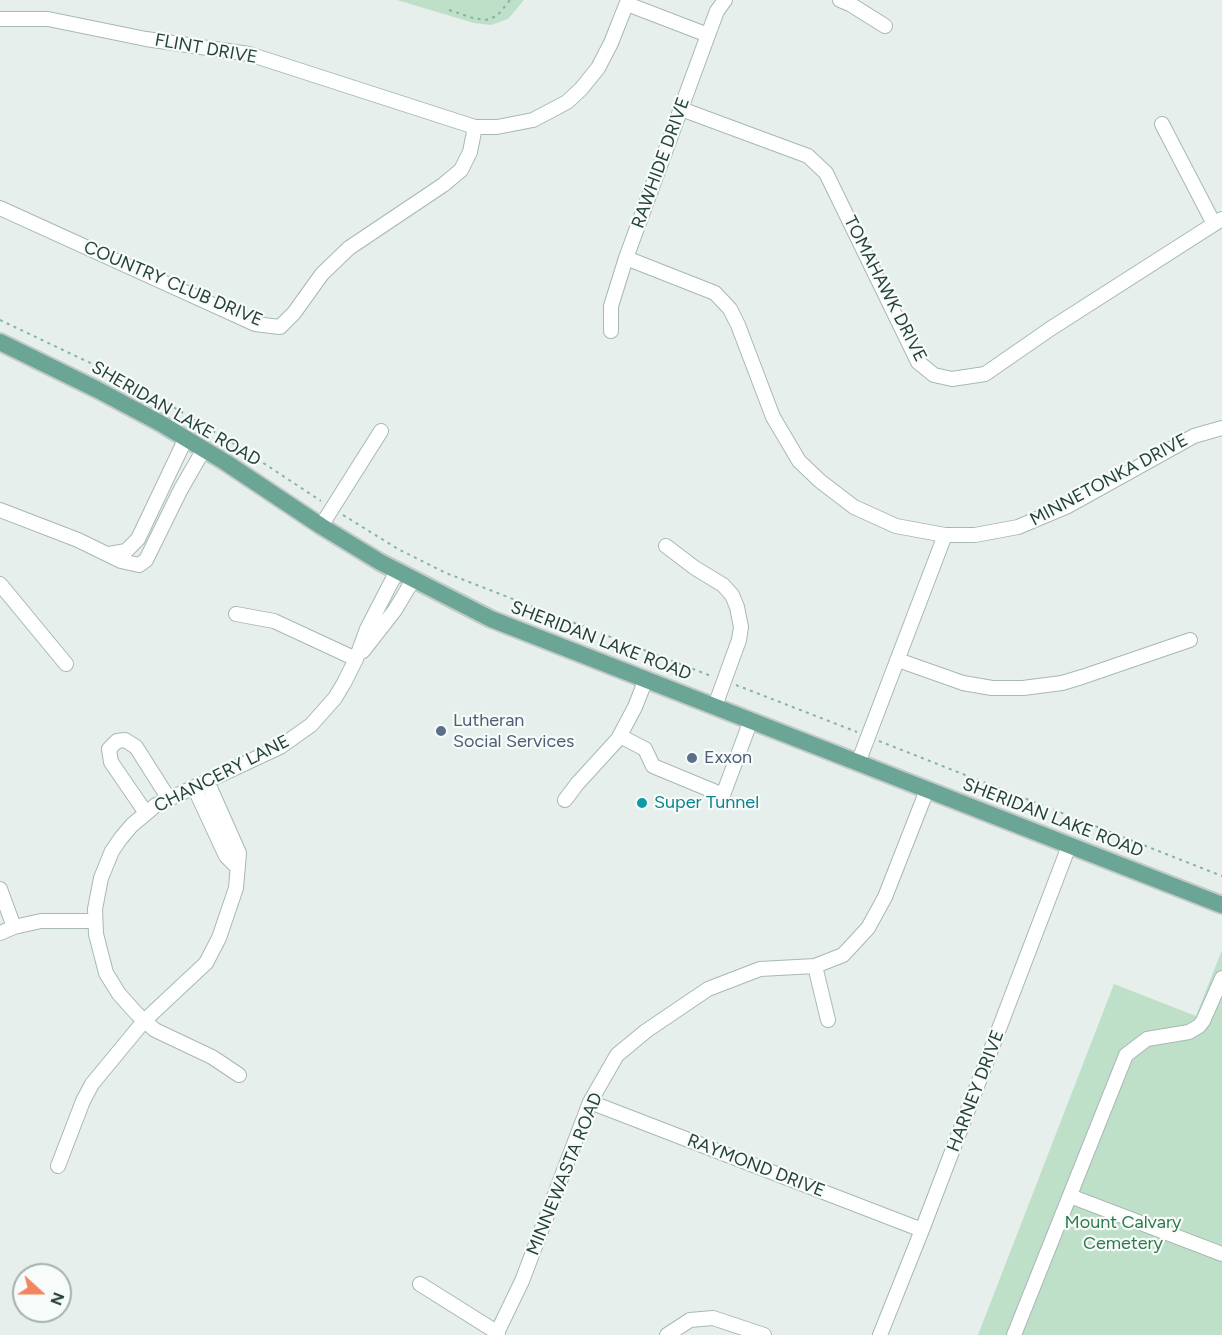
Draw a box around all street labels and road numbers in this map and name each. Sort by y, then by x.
street label: FLINT DRIVE [153,29,259,69]
street label: RAWHIDE DRIVE [627,95,695,231]
street label: TOMAHAWK DRIVE [839,212,931,366]
street label: COUNTRY CLUB DRIVE [80,236,266,332]
street label: SHERIDAN LAKE ROAD [88,357,264,471]
street label: MINNETONKA DRIVE [1026,429,1192,531]
street label: SHERIDAN LAKE ROAD [508,597,694,685]
street label: CHANCERY LANE [151,731,293,817]
street label: SHERIDAN LAKE ROAD [960,774,1146,862]
street label: HARNEY DRIVE [943,1027,1009,1155]
street label: MINNEWASTA ROAD [522,1089,608,1259]
street label: RAYMOND DRIVE [684,1130,828,1202]

